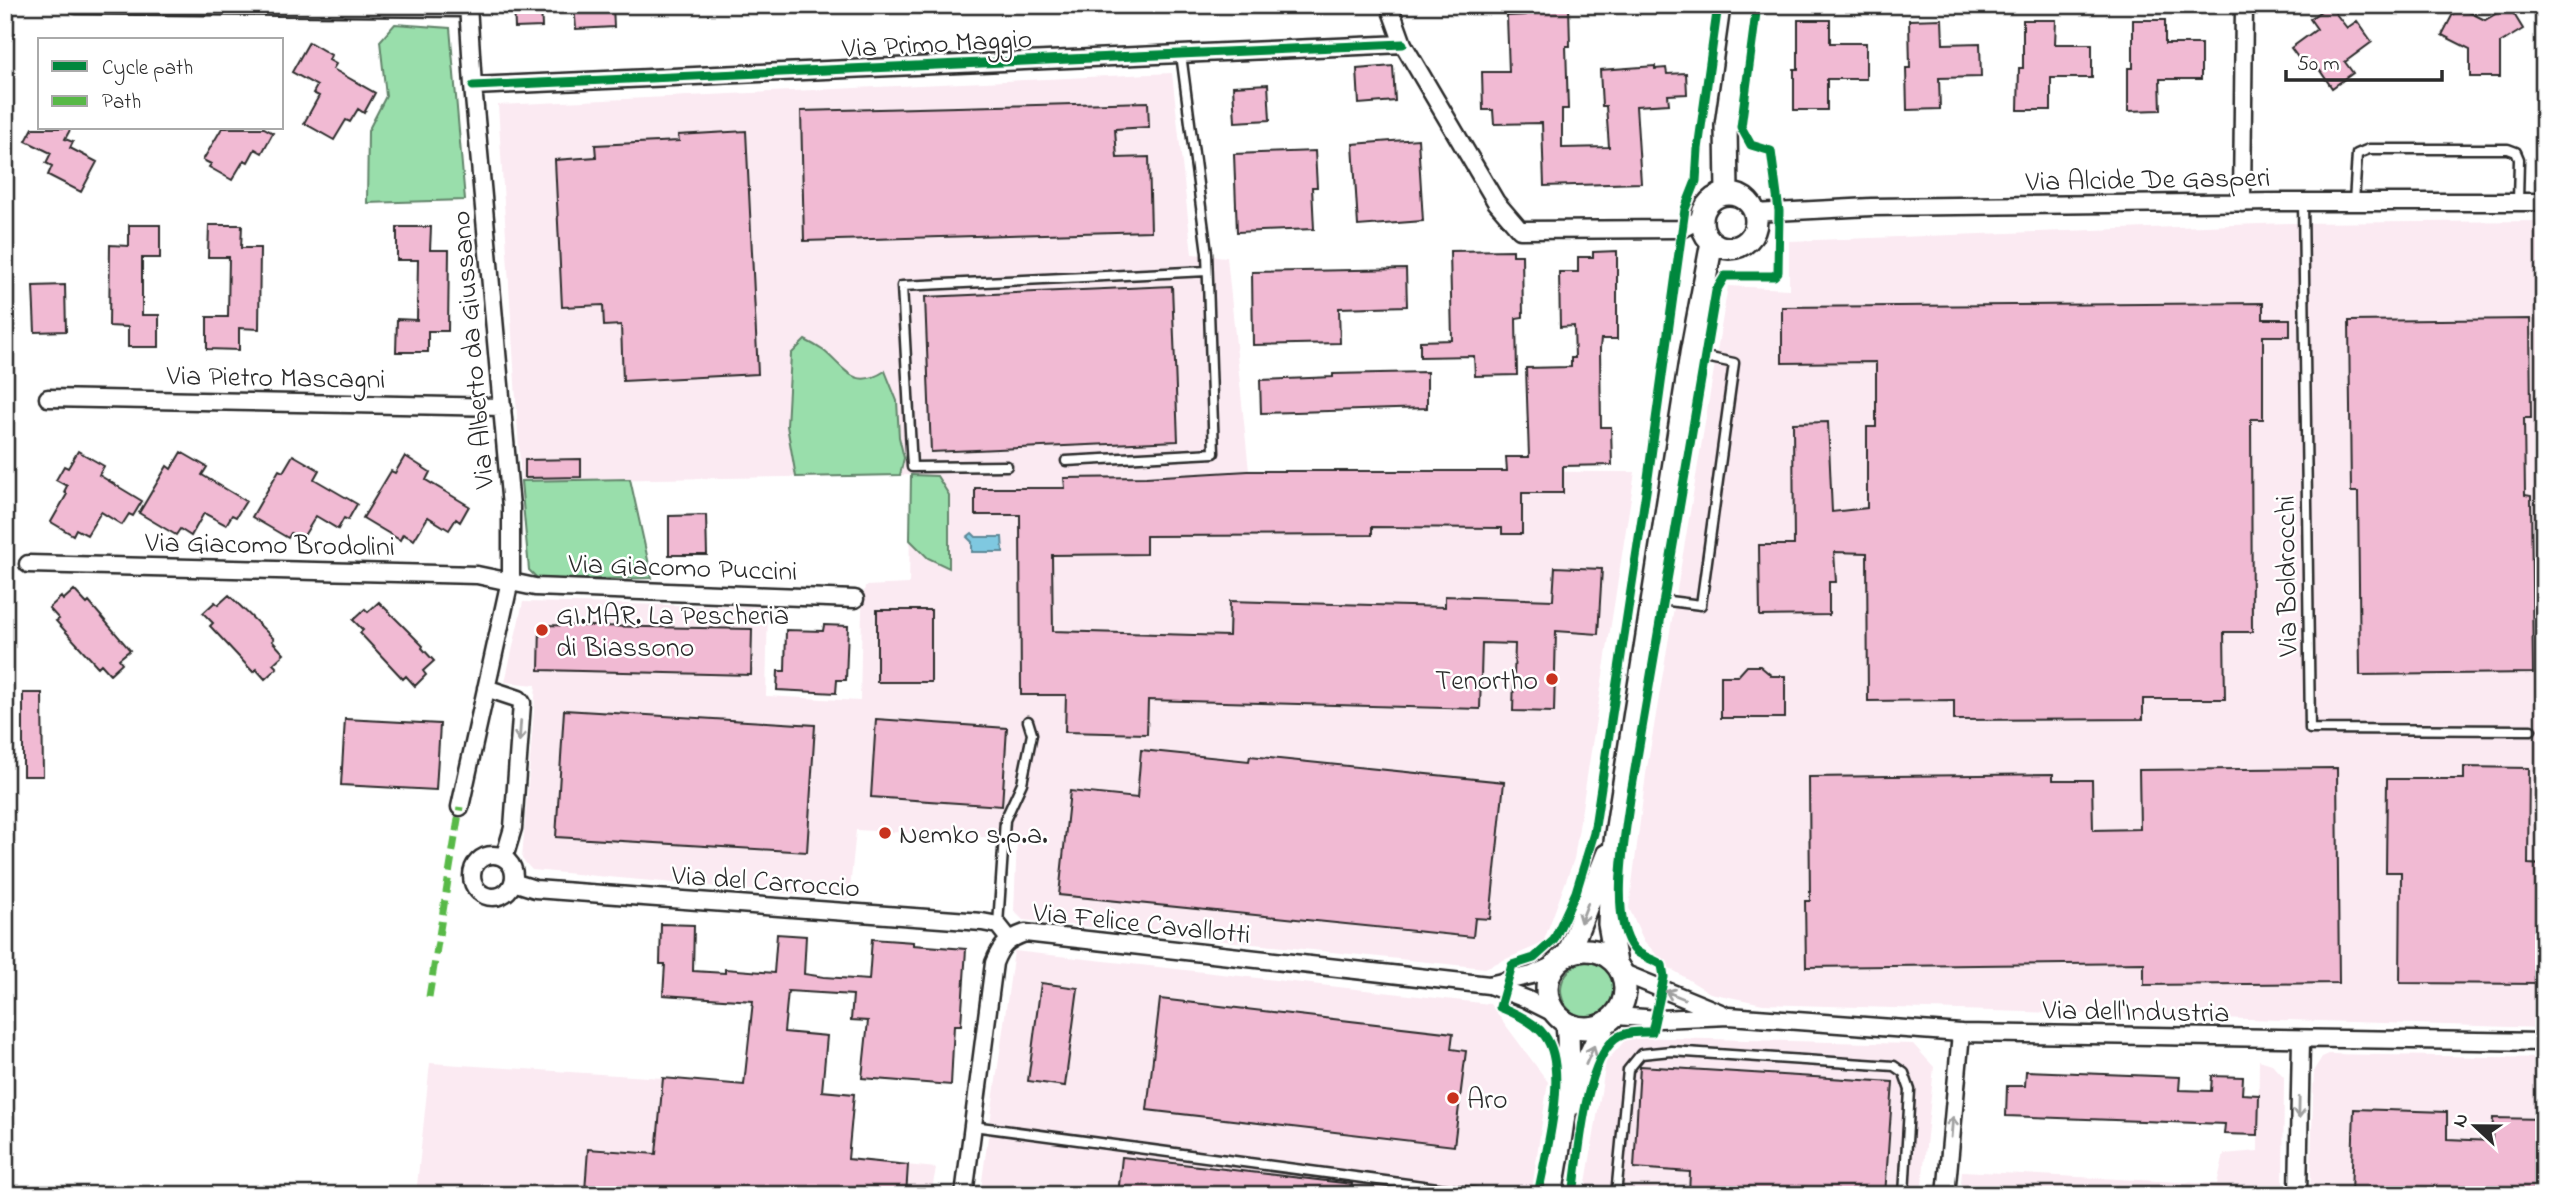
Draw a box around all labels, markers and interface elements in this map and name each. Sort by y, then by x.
street label: Via Primo Maggio [840,20,1033,71]
legend [38,38,284,130]
scale bar [2286,38,2442,82]
text: 50 m [2297,50,2340,80]
text: Cycle path [102,54,193,86]
text: Path [102,88,141,118]
street label: Via Alcide De Gasperi [2024,159,2271,204]
street label: Via Alberto da Giussano [442,209,507,491]
street label: Via Pietro Mascagni [165,357,386,402]
street label: Via Boldrocchi [2267,495,2310,658]
street label: Via Giacomo Brodolini [144,524,395,569]
street label: Via Giacomo Puccini [567,545,798,594]
place label: GI.MAR. La Pescheria di Biassono [556,597,789,670]
marker: GI.MAR. La Pescheria di Biassono [534,622,550,638]
place label: Tenortho [1435,662,1538,703]
marker: Tenortho [1544,671,1560,687]
one-way arrow [513,719,526,742]
place label: Nemko s.p.a. [899,816,1048,857]
marker: Nemko s.p.a. [877,825,893,841]
street label: Via del Carroccio [669,856,861,911]
street label: Via Felice Cavallotti [1030,894,1252,957]
one-way arrow [1577,902,1589,924]
one-way arrow [1665,988,1687,1001]
street label: Via dell'Industria [2041,991,2230,1036]
one-way arrow [1584,1045,1597,1066]
place label: Aro [1467,1081,1508,1122]
marker: Aro [1445,1090,1461,1106]
north arrow [2440,1092,2510,1162]
one-way arrow [2293,1096,2306,1119]
text: N [2447,1109,2477,1132]
one-way arrow [1946,1116,1959,1139]

